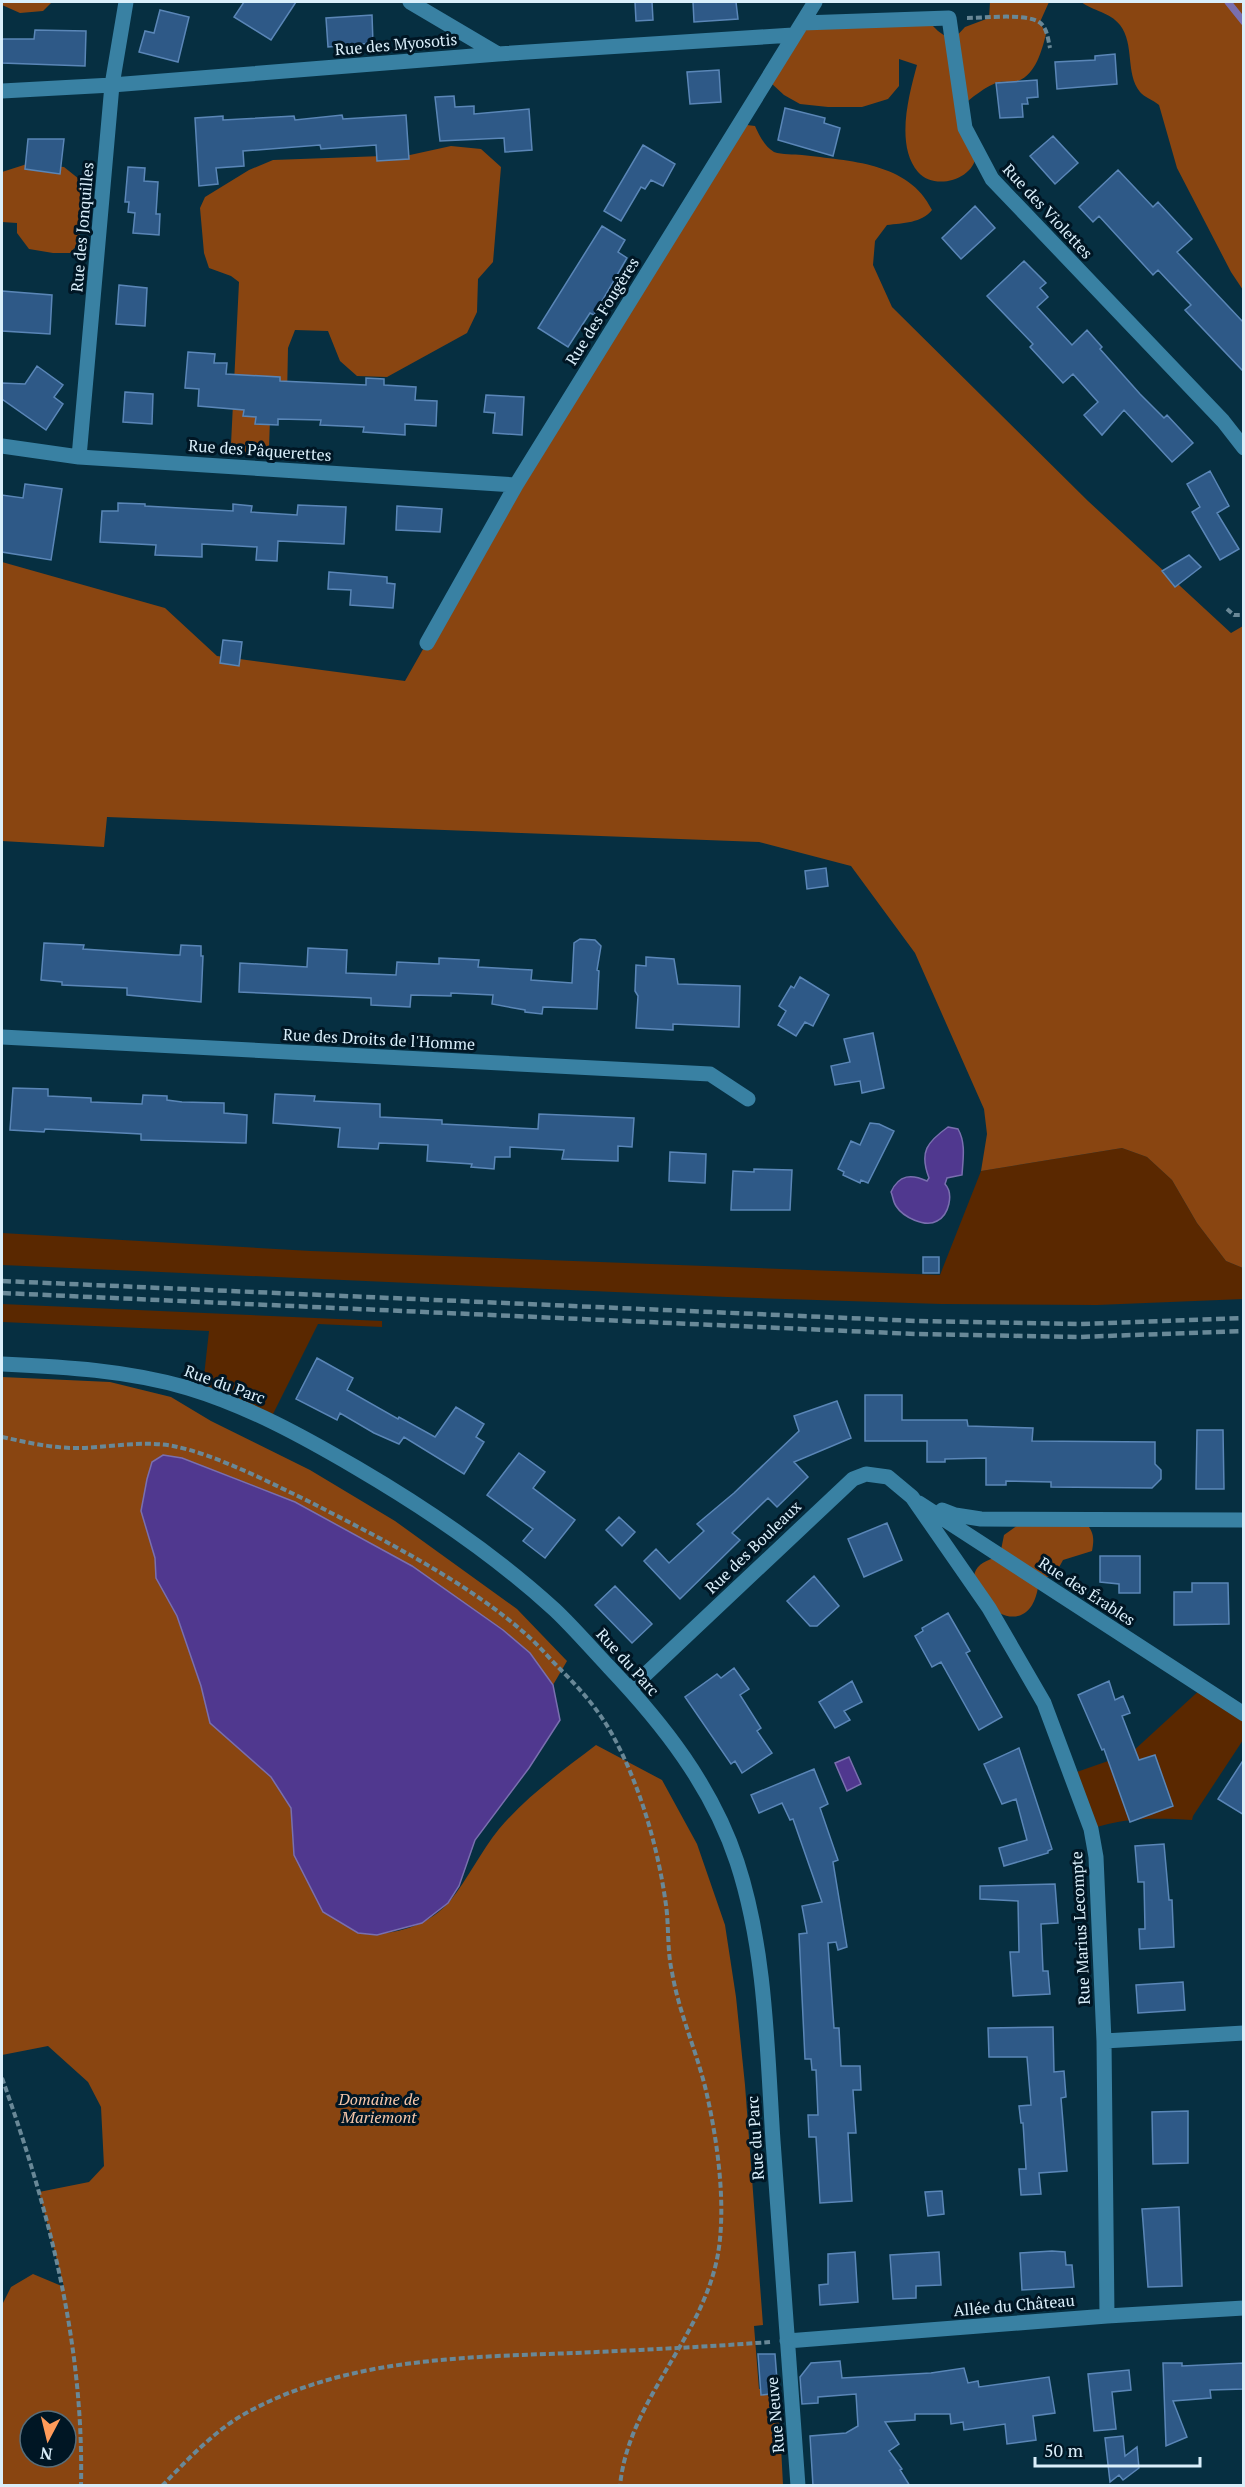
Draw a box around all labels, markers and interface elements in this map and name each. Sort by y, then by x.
street label: Rue des Myosotis [334,28,458,60]
street label: Rue des Violettes [998,159,1098,263]
street label: Rue des Jonquilles [65,161,99,293]
street label: Rue des Fougères [560,253,644,369]
street label: Rue des Pâquerettes [188,434,333,466]
street label: Rue des Droits de l'Homme [282,1023,476,1055]
street label: Rue du Parc [182,1359,268,1409]
street label: Rue des Bouleaux [700,1495,806,1598]
street label: Rue des Érables [1034,1552,1140,1631]
street label: Rue du Parc [592,1623,664,1701]
street label: Rue Marius Lecompte [1065,1851,1095,2005]
park label: Domaine de Mariemont [338,2088,419,2128]
street label: Rue du Parc [741,2095,769,2181]
street label: Allée du Château [953,2289,1075,2321]
street label: Rue Neuve [761,2376,789,2454]
north arrow [18,2409,78,2469]
scale bar [1035,2430,1200,2468]
text: 50 m [1044,2438,1084,2462]
text: N [39,2442,54,2466]

